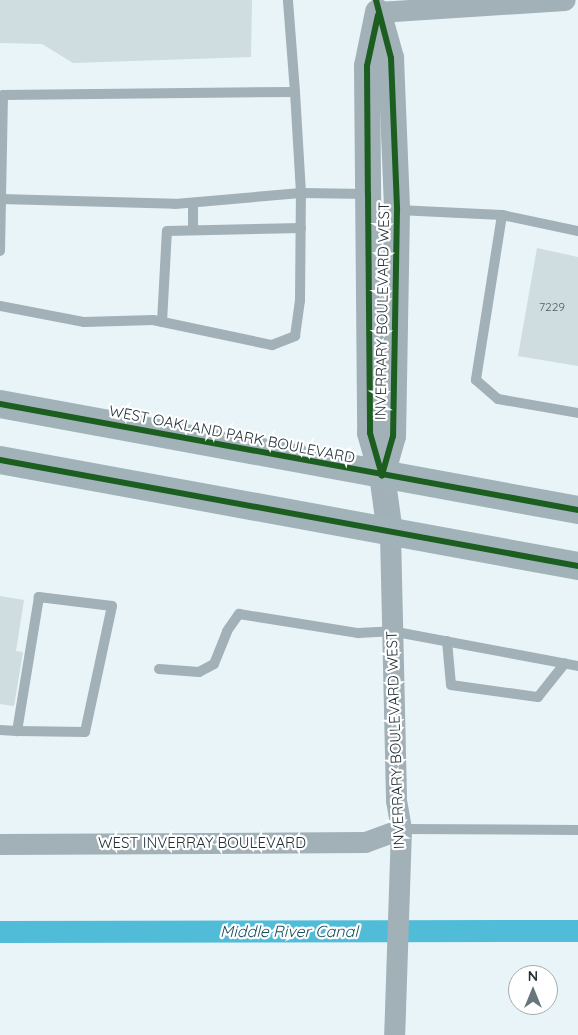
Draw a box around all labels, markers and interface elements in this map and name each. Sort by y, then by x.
street label: INVERRARY BOULEVARD WEST [371,202,393,420]
house number: 7229 [539,300,565,314]
street label: WEST OAKLAND PARK BOULEVARD [108,401,356,467]
street label: INVERRARY BOULEVARD WEST [382,631,408,849]
street label: WEST INVERRAY BOULEVARD [98,834,306,852]
water label: Middle River Canal [220,921,358,941]
north arrow [508,965,558,1015]
text: N [528,967,538,985]

